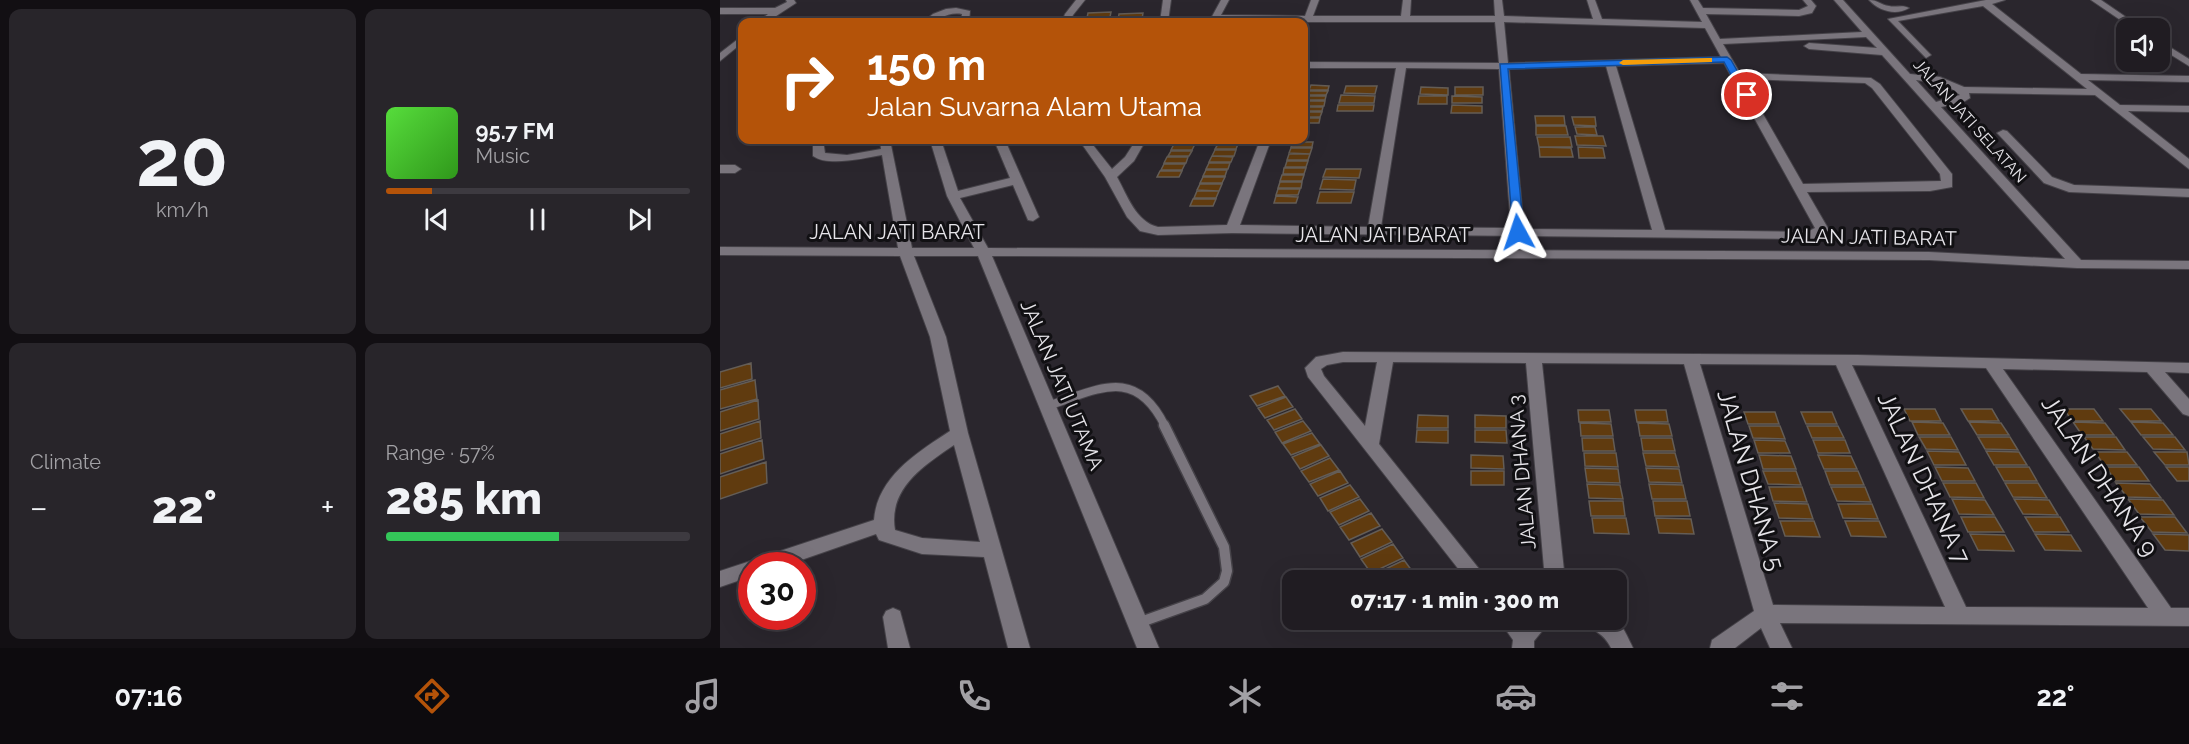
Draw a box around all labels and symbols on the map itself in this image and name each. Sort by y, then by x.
street label: JALAN JATI SELATAN [1909,55,2031,187]
pin [1721,69,1772,120]
position arrow [1486,200,1550,264]
street label: JALAN JATI BARAT [809,220,985,244]
street label: JALAN JATI BARAT [1295,223,1471,247]
street label: JALAN JATI BARAT [1781,223,1957,251]
street label: JALAN JATI UTAMA [1015,296,1109,474]
street label: JALAN DHANA 5 [1711,386,1791,574]
street label: JALAN DHANA 7 [1871,387,1977,569]
street label: JALAN DHANA 9 [2036,390,2164,562]
street label: JALAN DHANA 3 [1503,394,1541,550]
speed limit sign: 30 [738,552,816,630]

